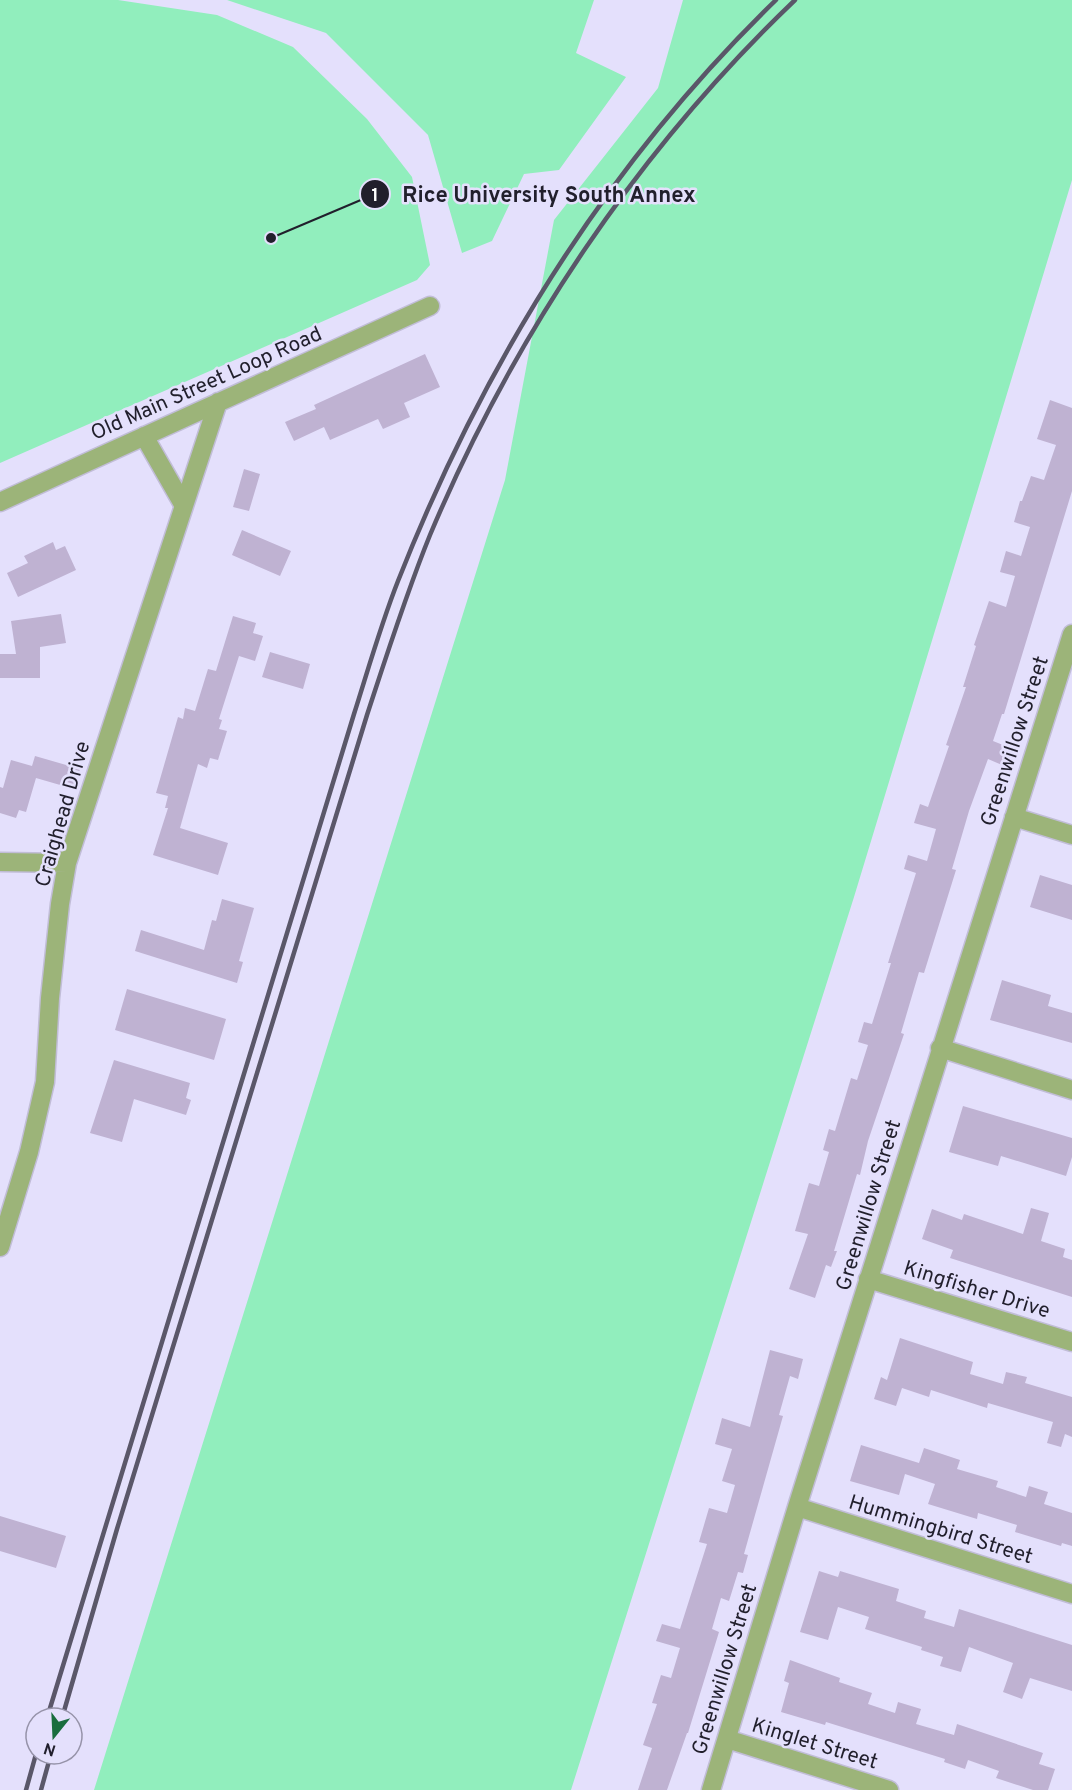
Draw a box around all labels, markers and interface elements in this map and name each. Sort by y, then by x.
callout: Rice University South Annex [360,174,708,214]
text: Rice University South Annex [402,183,696,210]
text: 1 [371,185,379,208]
street label: Old Main Street Loop Road [87,321,327,448]
street label: Greenwillow Street [975,653,1056,830]
street label: Craighead Drive [30,738,97,891]
street label: Greenwillow Street [831,1117,908,1294]
street label: Kingfisher Drive [900,1255,1053,1326]
street label: Hummingbird Street [845,1490,1036,1571]
street label: Greenwillow Street [687,1581,764,1758]
north arrow [24,1706,84,1766]
street label: Kinglet Street [748,1712,881,1776]
text: N [41,1737,59,1760]

